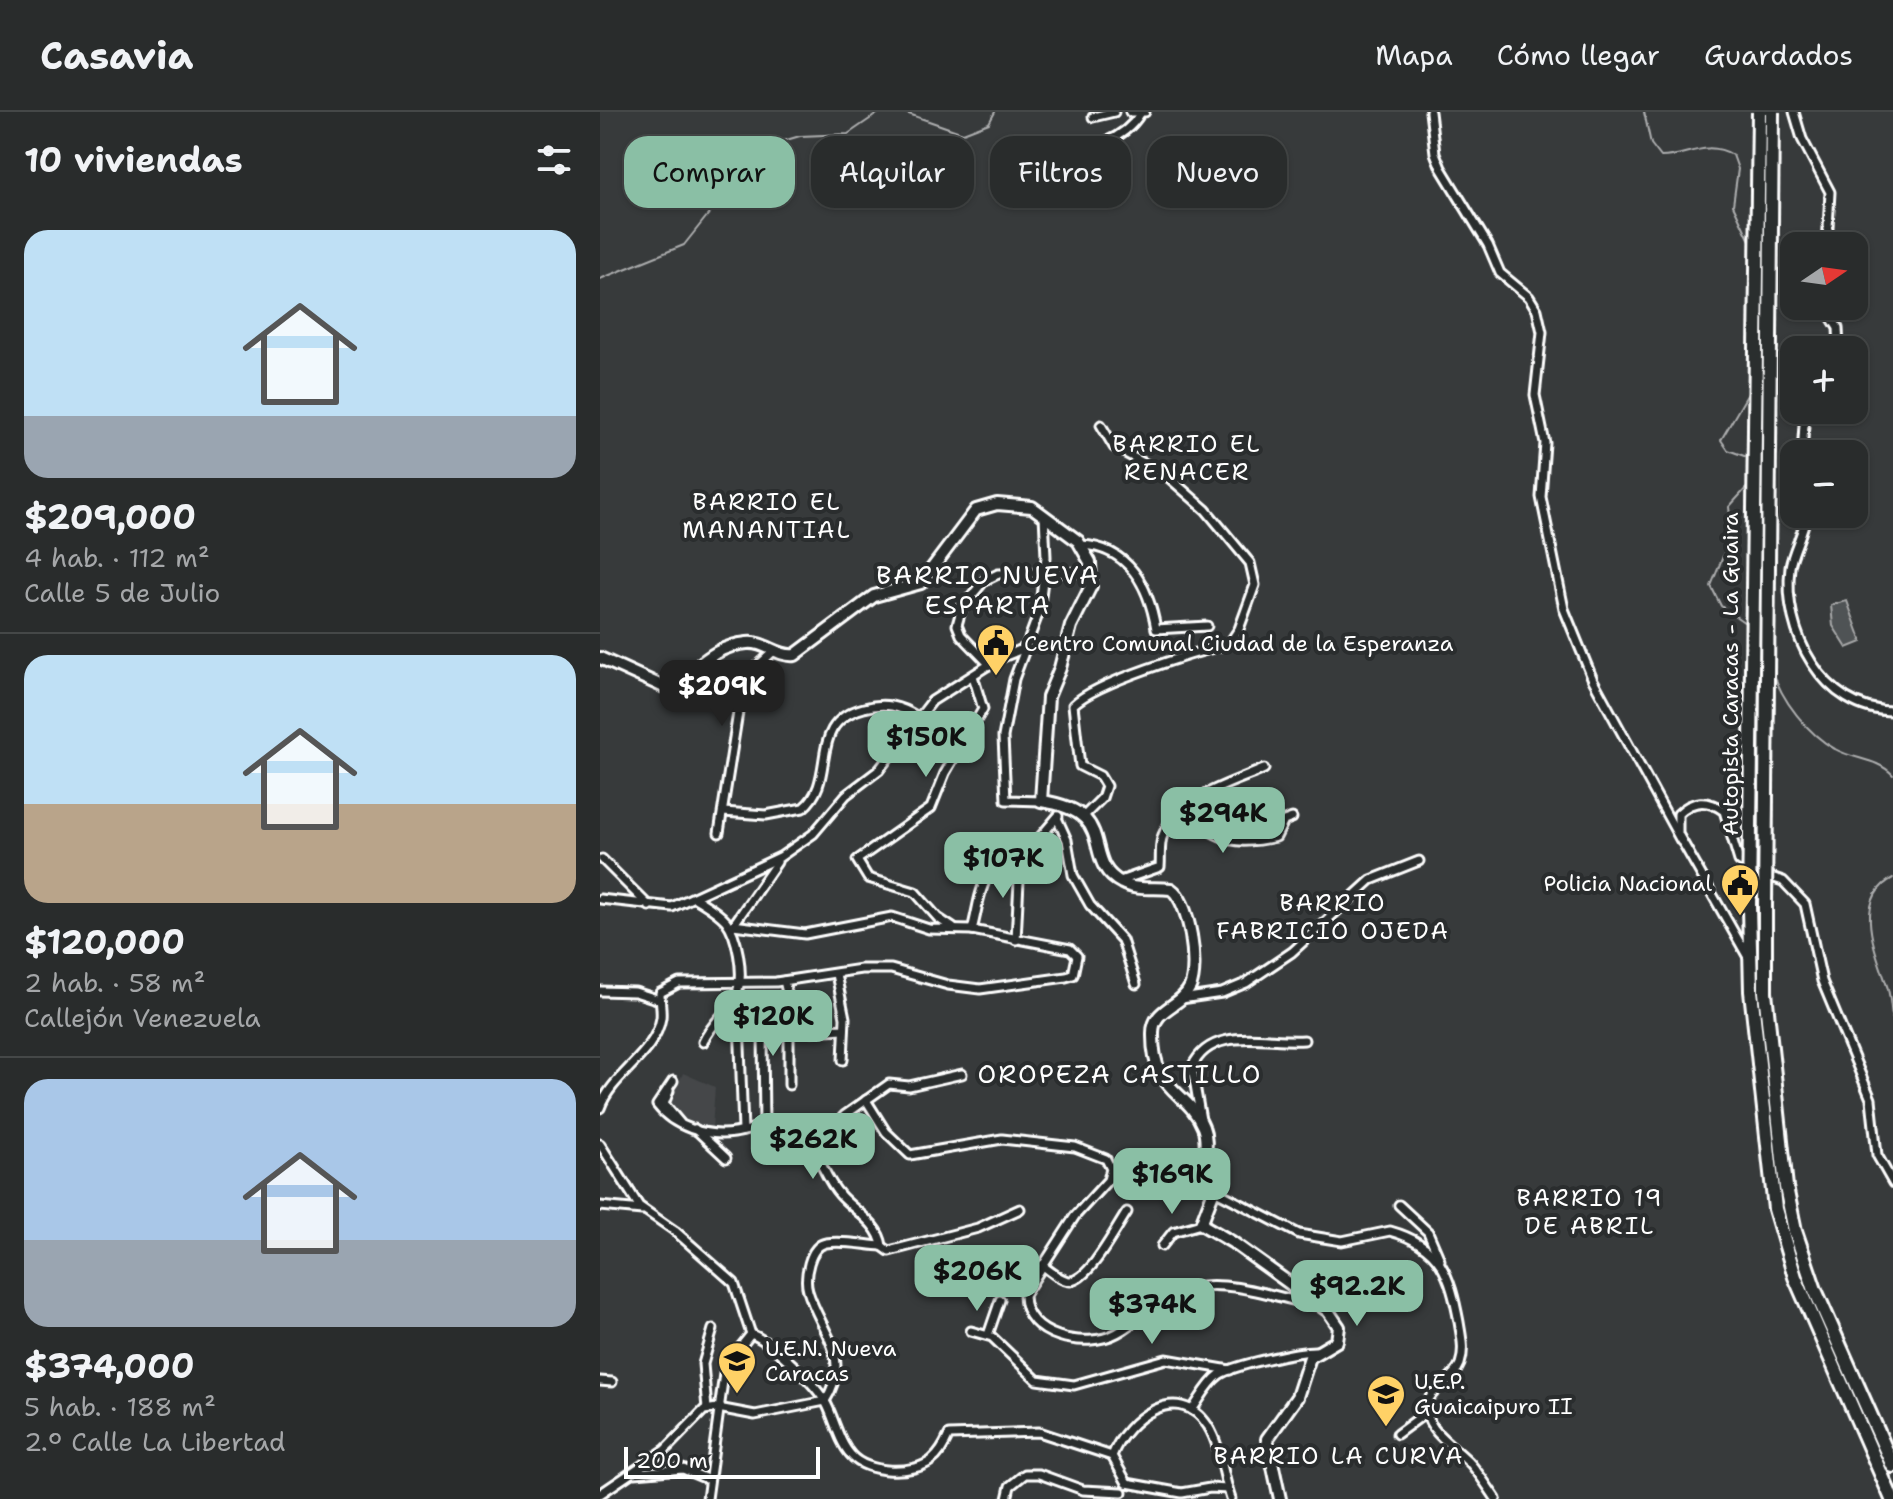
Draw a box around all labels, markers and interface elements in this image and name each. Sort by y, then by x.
text: Casavia [40,30,193,81]
text: Mapa [1375,36,1453,74]
text: Cómo llegar [1497,36,1660,74]
text: Guardados [1704,36,1853,74]
chip: Comprar [624,136,795,208]
chip: Alquilar [811,136,974,208]
chip: Filtros [990,136,1131,208]
chip: Nuevo [1147,136,1287,208]
text: 10 viviendas [24,137,243,183]
icon: filters [532,138,576,182]
north arrow [1780,232,1868,320]
map controls [1780,232,1868,528]
icon: home [228,282,372,426]
button: + [1780,336,1868,424]
district label: BARRIO EL RENACER [1113,428,1261,488]
button: − [1780,440,1868,528]
district label: BARRIO EL MANANTIAL [682,486,852,546]
text: $209,000 [24,494,196,540]
street label: Autopista Caracas - La Guaira [1716,512,1745,836]
text: 4 hab. · 112 m² [24,540,210,575]
district label: BARRIO NUEVA ESPARTA [876,557,1100,622]
text: Calle 5 de Julio [24,575,220,610]
public building icon: Centro Comunal Ciudad de la Esperanza [975,622,1017,677]
place label: Centro Comunal Ciudad de la Esperanza [1024,629,1454,658]
pin: $209K [666,660,778,728]
text: $209K [678,668,766,703]
icon: home [228,707,372,851]
pin: $150K [870,711,982,779]
text: $150K [886,719,966,754]
pin: $294K [1167,787,1279,855]
text: $294K [1179,795,1267,830]
pin: $107K [947,832,1059,900]
text: $107K [962,840,1044,875]
public building icon: Policia Nacional [1719,862,1761,917]
place label: Policia Nacional [1543,869,1712,898]
district label: BARRIO FABRICIO OJEDA [1216,887,1450,947]
text: $120,000 [24,919,185,965]
text: 2 hab. · 58 m² [24,965,205,1000]
pin: $120K [717,990,829,1058]
text: $120K [732,998,814,1033]
text: Callejón Venezuela [24,1000,261,1035]
district label: OROPEZA CASTILLO [978,1056,1262,1091]
pin: $262K [757,1113,869,1181]
text: $262K [769,1121,857,1156]
icon: home [228,1131,372,1275]
pin: $169K [1116,1148,1228,1216]
text: $169K [1131,1156,1213,1191]
district label: BARRIO 19 DE ABRIL [1516,1182,1664,1242]
pin: $206K [921,1245,1033,1313]
text: $206K [933,1253,1021,1288]
pin: $92.2K [1292,1260,1422,1328]
text: $92.2K [1309,1268,1405,1303]
pin: $374K [1096,1278,1208,1346]
text: $374K [1108,1286,1196,1321]
place label: U.E.N. Nueva Caracas [765,1334,897,1388]
school or university icon: U.E.N. Nueva Caracas [716,1340,758,1395]
text: $374,000 [24,1343,195,1389]
place label: U.E.P. Guaicaipuro II [1414,1367,1573,1421]
school or university icon: U.E.P. Guaicaipuro II [1365,1373,1407,1428]
text: 5 hab. · 188 m² [24,1389,216,1424]
text: 2.° Calle La Libertad [24,1424,286,1459]
district label: BARRIO LA CURVA [1213,1440,1465,1472]
scale bar [624,1443,820,1479]
text: 200 m [636,1446,708,1475]

